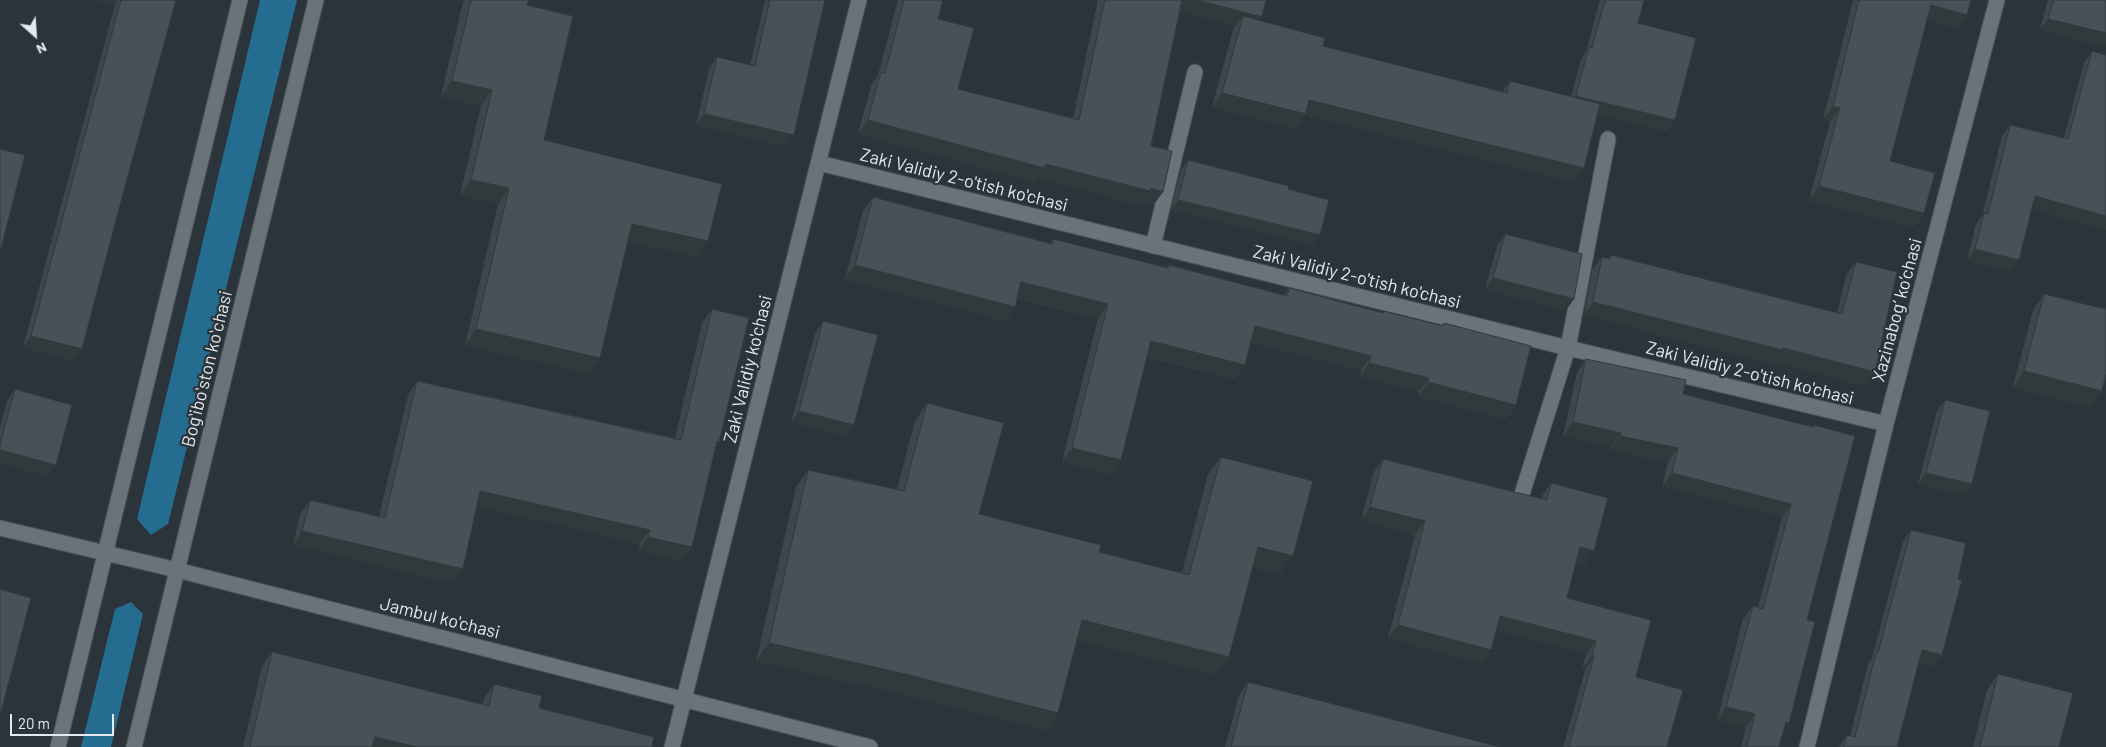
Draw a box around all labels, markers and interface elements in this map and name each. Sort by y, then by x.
north arrow [10,10,60,60]
text: N [34,39,50,59]
street label: Zaki Validiy 2-o'tish ko'chasi [858,144,1070,216]
street label: Xazinabog‘ ko‘chasi [1867,236,1927,384]
street label: Zaki Validiy 2-o'tish ko'chasi [1251,241,1463,313]
street label: Bogʻiboʻston koʻchasi [177,289,237,449]
street label: Zaki Validiy ko'chasi [719,293,777,445]
street label: Zaki Validiy 2-o'tish ko'chasi [1644,337,1856,409]
street label: Jambul ko'chasi [378,593,502,643]
scale bar [12,704,116,736]
text: 20 m [18,714,50,732]

